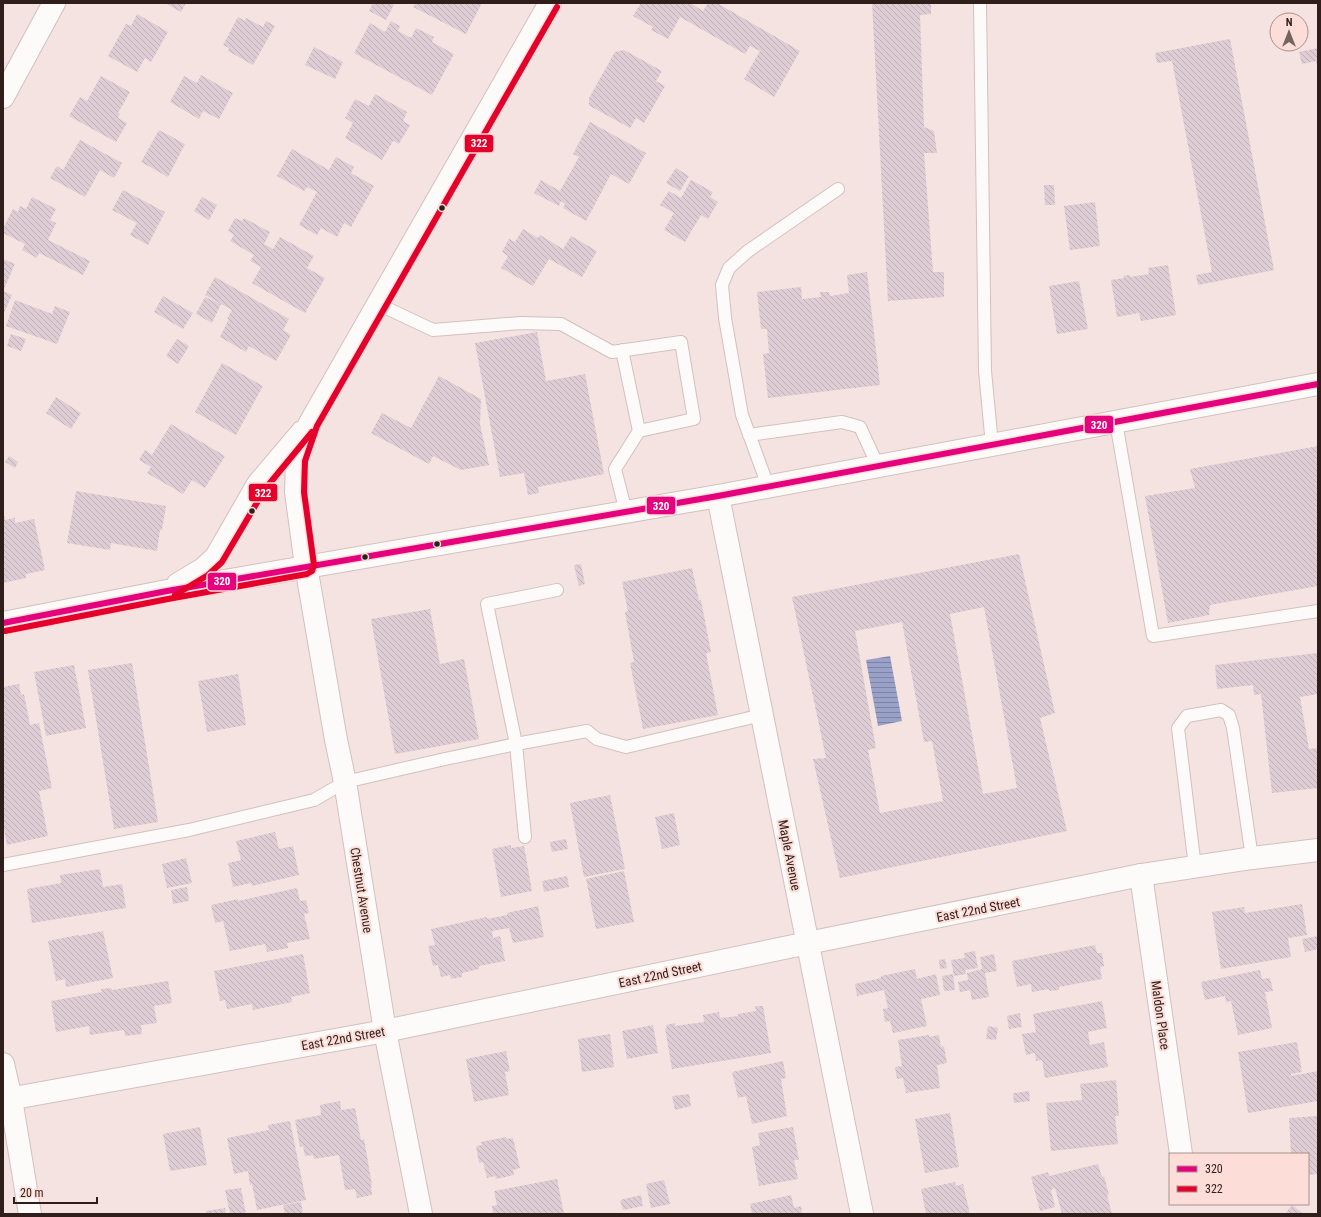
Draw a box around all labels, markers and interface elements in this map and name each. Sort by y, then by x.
north arrow [1269,12,1309,52]
text: N [1286,16,1293,29]
line badge: 322 [464,134,494,153]
text: 322 [471,137,488,150]
unlabelled marker [437,203,447,213]
line badge: 320 [1084,415,1114,434]
text: 320 [1091,419,1108,432]
line badge: 322 [248,483,278,502]
text: 322 [255,487,272,500]
line badge: 320 [646,496,676,515]
text: 320 [653,500,670,513]
unlabelled marker [247,506,257,516]
unlabelled marker [432,539,442,549]
unlabelled marker [360,552,370,562]
line badge: 320 [207,572,237,591]
text: 320 [214,575,231,588]
street label: Maple Avenue [775,818,804,892]
street label: Chestnut Avenue [347,846,376,934]
street label: East 22nd Street [935,894,1021,925]
street label: East 22nd Street [617,958,703,991]
street label: Maldon Place [1148,979,1173,1051]
street label: East 22nd Street [300,1024,386,1053]
legend [1169,1153,1309,1205]
text: 320 [1205,1162,1223,1176]
scale bar [14,1179,97,1205]
text: 322 [1205,1182,1223,1196]
text: 20 m [20,1186,44,1200]

